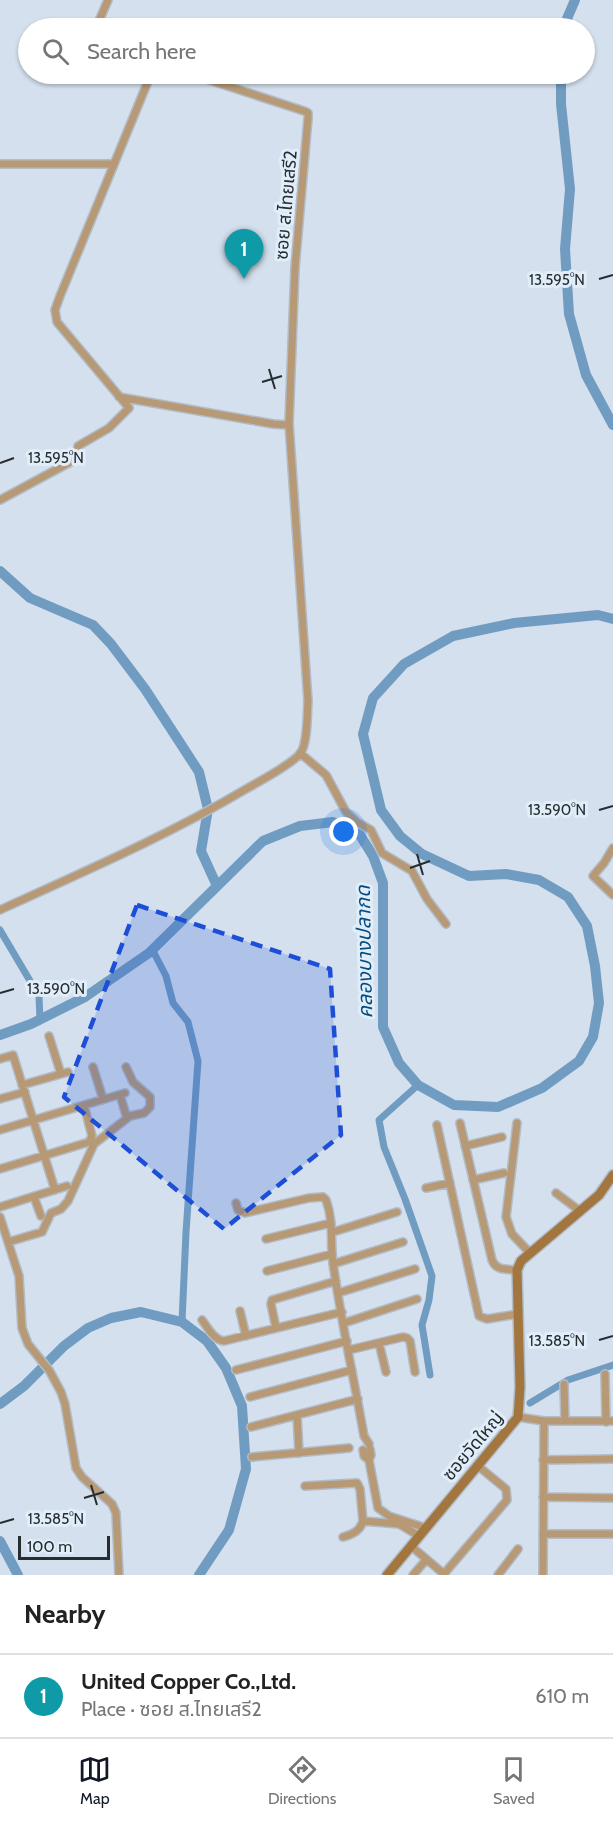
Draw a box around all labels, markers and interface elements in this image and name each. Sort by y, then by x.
search box [18,18,595,84]
icon: search [39,35,72,68]
text: Search here [87,38,196,65]
street label: ซอย ส.ไทยเสรี2 [270,149,302,261]
pin: 1 [224,230,264,279]
text: 13.595°N [529,271,585,289]
text: 13.595°N [28,449,84,467]
text: 13.590°N [528,801,586,819]
your location [329,817,358,846]
water label: คลองบางปลากด [351,885,377,1019]
text: 13.590°N [27,980,85,998]
text: 13.585°N [529,1332,585,1350]
street label: ซอยวัดใหญ่ [438,1407,508,1485]
text: 13.585°N [28,1510,84,1528]
scale bar [18,1533,110,1560]
text: 100 m [27,1537,72,1556]
text: Nearby [24,1598,105,1630]
text: United Copper Co.,Ltd. [81,1668,296,1695]
text: 1 [40,1684,47,1708]
text: 610 m [535,1684,589,1708]
text: Place · ซอย ส.ไทยเสรี2 [81,1697,262,1721]
tab: Map [78,1753,111,1808]
tab: Directions [268,1753,336,1808]
tab: Saved [493,1753,535,1808]

